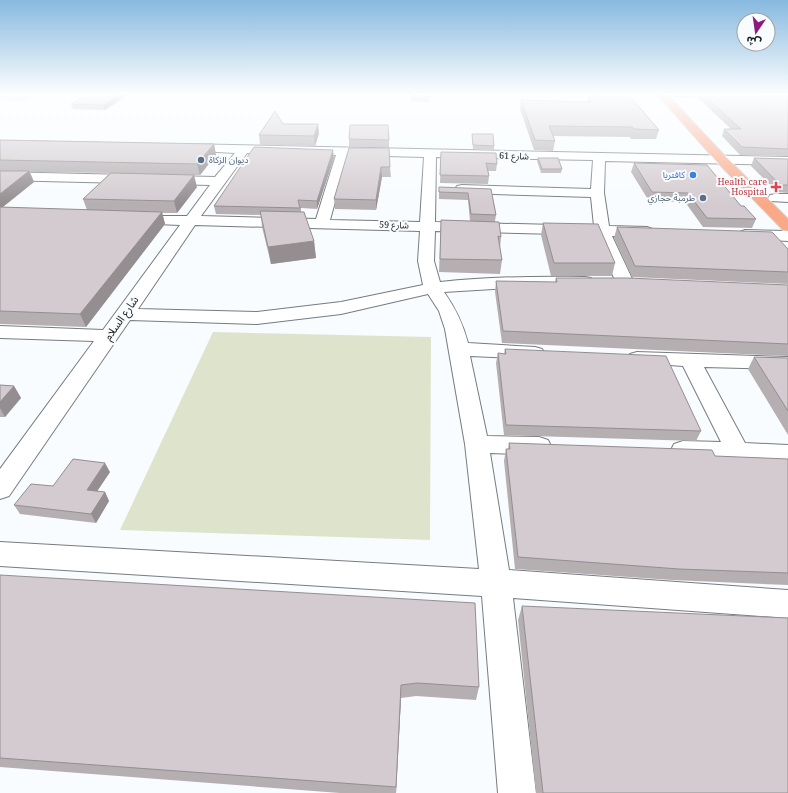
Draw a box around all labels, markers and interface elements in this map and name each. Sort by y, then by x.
north arrow [736,12,776,52]
text: ش [745,33,763,51]
street label: شارع 61 [499,148,529,164]
place label: ديوان الزكاة [209,153,249,166]
marker: ديوان الزكاة [196,155,206,165]
place label: كافتريا [663,168,685,181]
marker: كافتريا [688,170,698,180]
place label: Health care Hospital [717,175,767,198]
marker: Health care Hospital [770,181,782,193]
place label: طرمبة حجازي [647,191,695,205]
marker: طرمبة حجازي [698,193,708,203]
street label: شارع 59 [379,217,409,233]
street label: شارع السلام [100,292,142,343]

